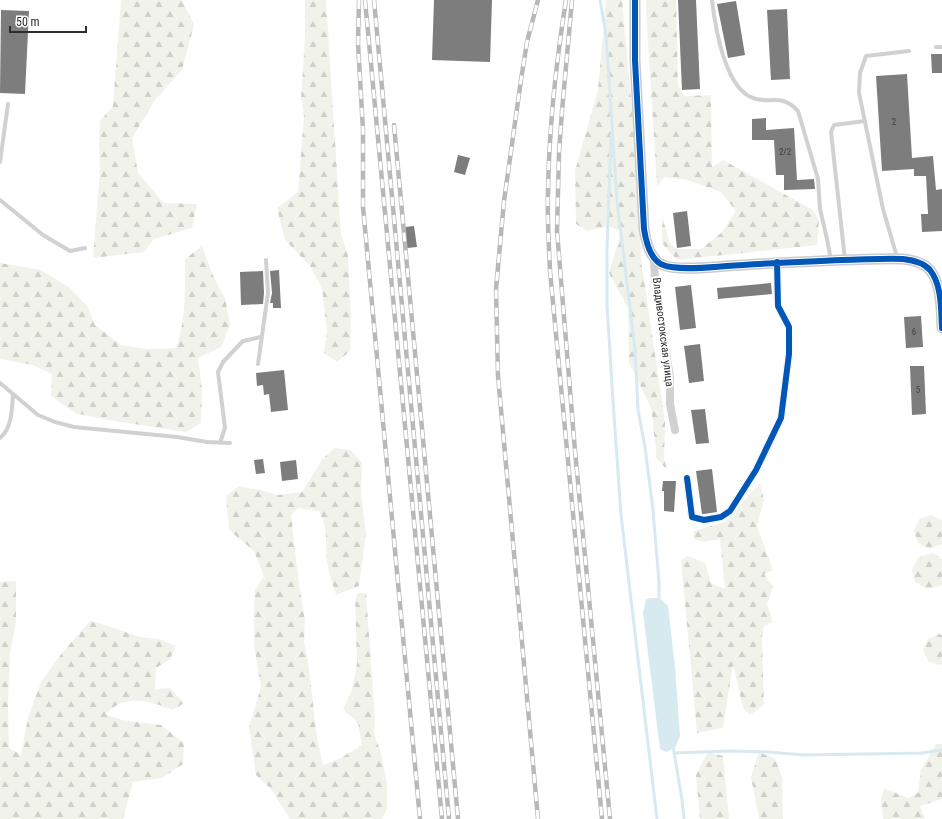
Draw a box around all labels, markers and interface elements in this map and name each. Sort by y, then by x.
scale bar [10,8,86,34]
text: 50 m [16,15,40,29]
house number: 2 [892,117,897,127]
house number: 2/2 [779,147,792,157]
street label: Владивостокская улица [650,277,676,387]
house number: 6 [912,327,916,337]
house number: 5 [916,385,921,395]

